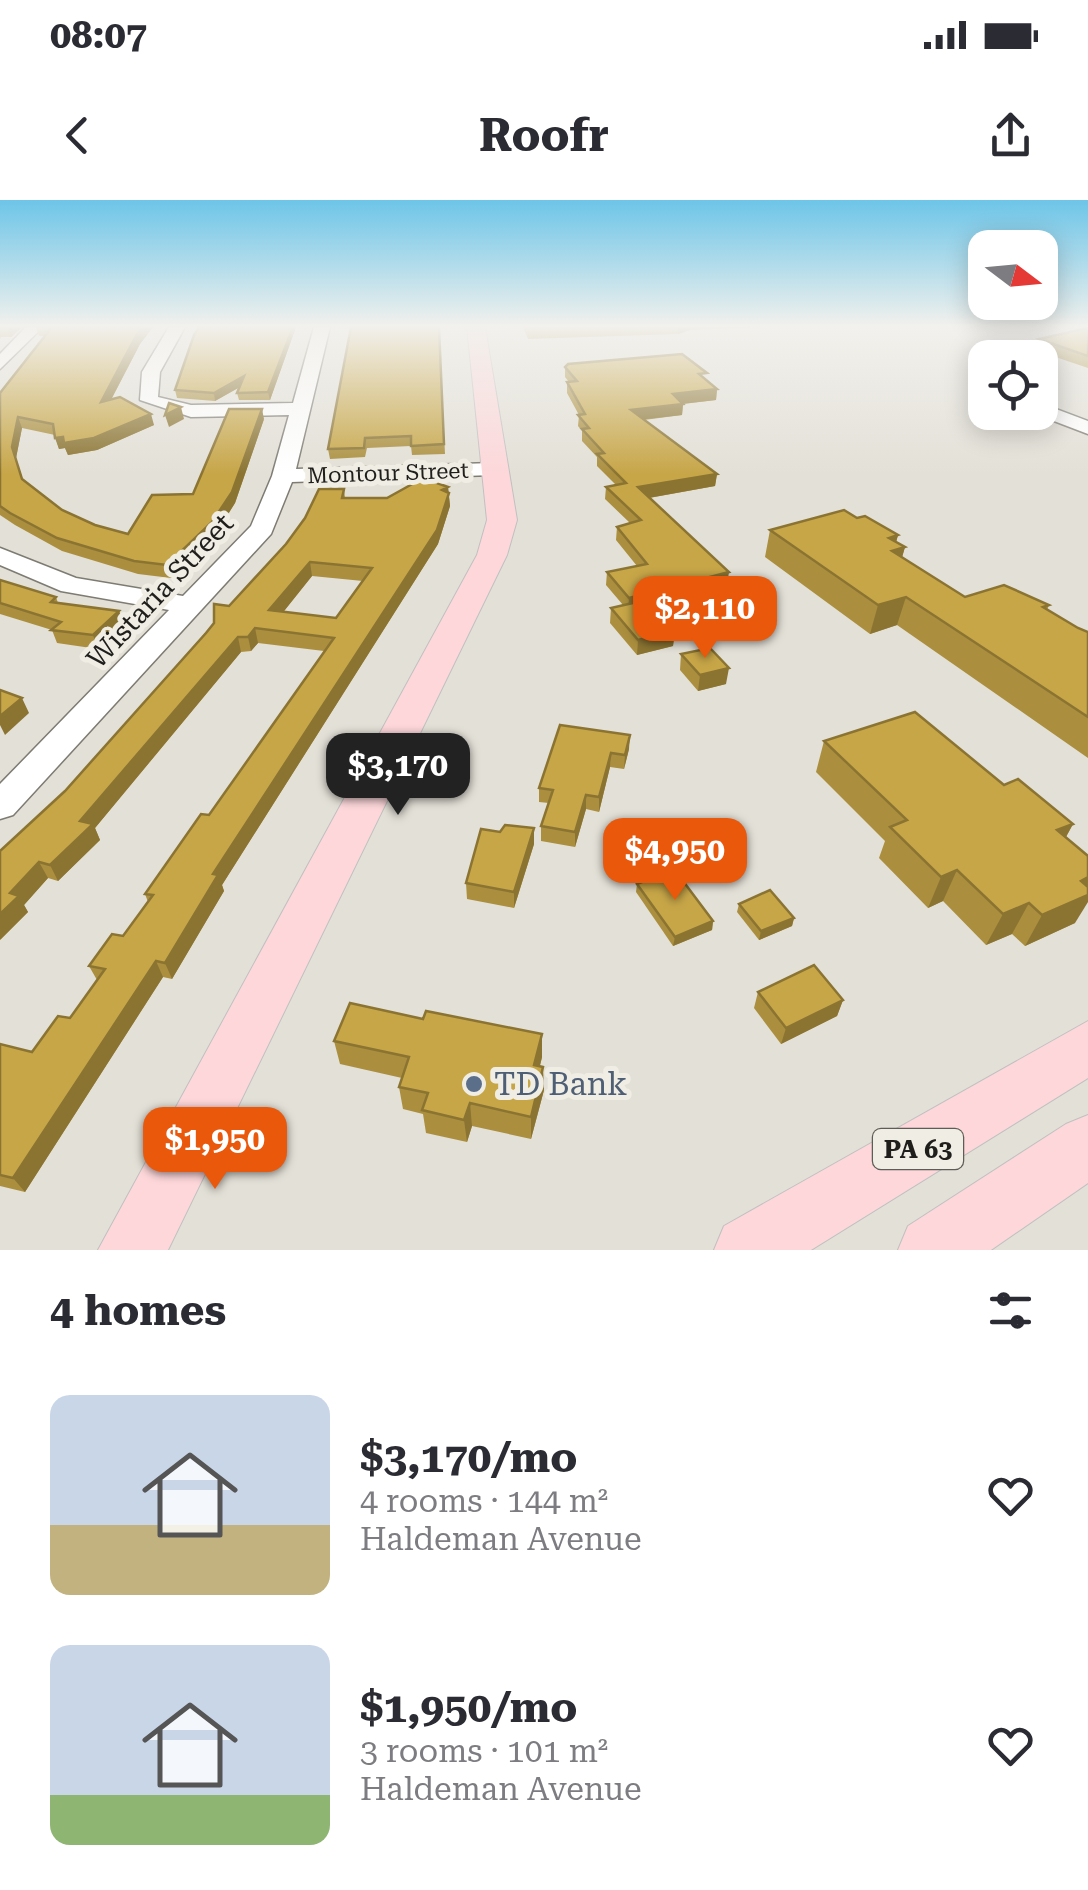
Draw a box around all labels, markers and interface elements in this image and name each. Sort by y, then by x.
text: 08:07 [50,13,147,57]
icon: back [50,108,105,163]
icon: share [983,108,1038,163]
text: Roofr [479,109,609,162]
north arrow [968,230,1058,320]
map controls [968,230,1058,430]
button: locate [968,340,1058,430]
street label: Montour Street [307,458,469,488]
street label: Wistaria Street [80,507,240,675]
pin: $2,110 [624,576,786,661]
text: $2,110 [655,589,755,627]
pin: $3,170 [317,733,479,818]
text: $3,170 [348,746,448,784]
pin: $4,950 [594,818,756,903]
text: $4,950 [625,831,725,869]
place label: TD Bank [494,1065,627,1103]
marker: TD Bank [463,1073,485,1095]
pin: $1,950 [134,1107,296,1192]
text: $1,950 [165,1120,265,1158]
road number: PA 63 [873,1129,963,1169]
icon: filters [983,1283,1038,1338]
text: 4 homes [50,1286,226,1335]
text: $3,170/mo [360,1433,577,1482]
icon: home [130,1435,250,1555]
icon: heart [983,1468,1038,1523]
text: 4 rooms · 144 m² [360,1482,608,1520]
text: Haldeman Avenue [360,1520,642,1558]
text: $1,950/mo [360,1683,577,1732]
icon: home [130,1685,250,1805]
icon: heart [983,1718,1038,1773]
text: 3 rooms · 101 m² [360,1732,608,1770]
text: Haldeman Avenue [360,1770,642,1808]

